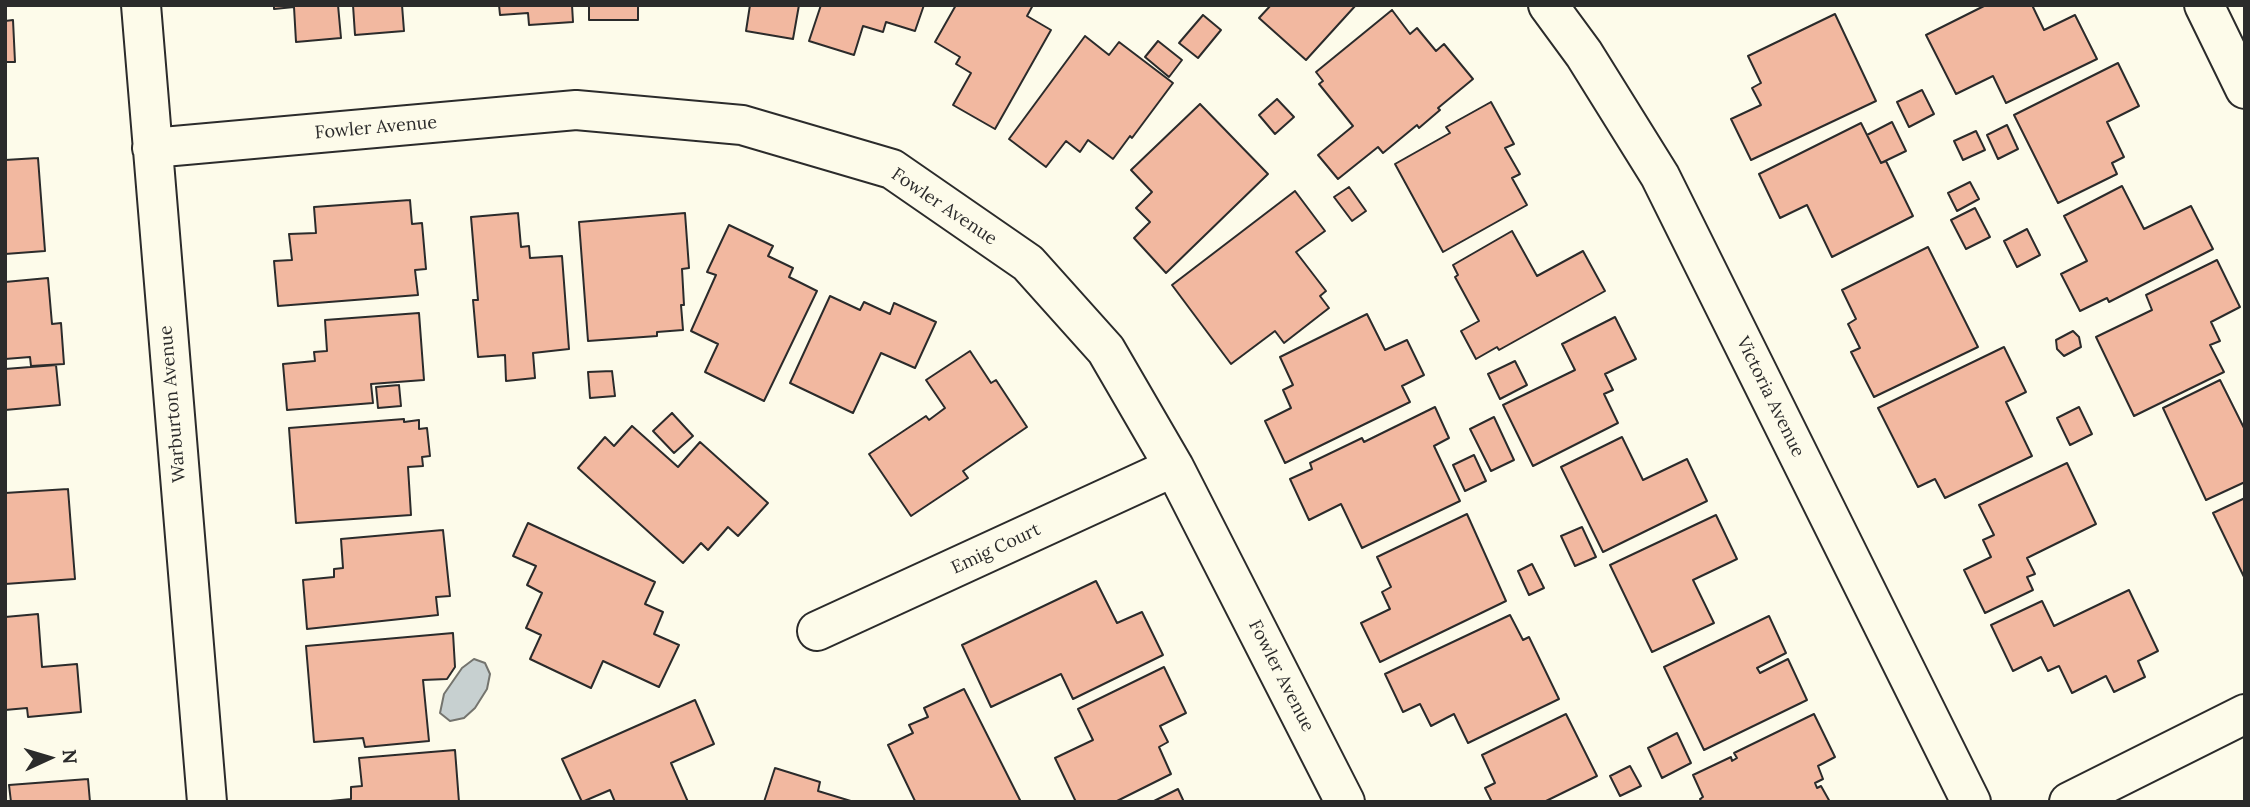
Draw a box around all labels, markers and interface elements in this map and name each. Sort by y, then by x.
street label: Fowler Avenue [314,112,438,144]
street label: Fowler Avenue [887,164,1001,250]
street label: Warburton Avenue [155,325,191,483]
street label: Victoria Avenue [1731,333,1809,461]
street label: Emig Court [948,519,1044,579]
street label: Fowler Avenue [1244,616,1318,736]
north arrow [14,723,84,793]
text: N [57,748,82,765]

